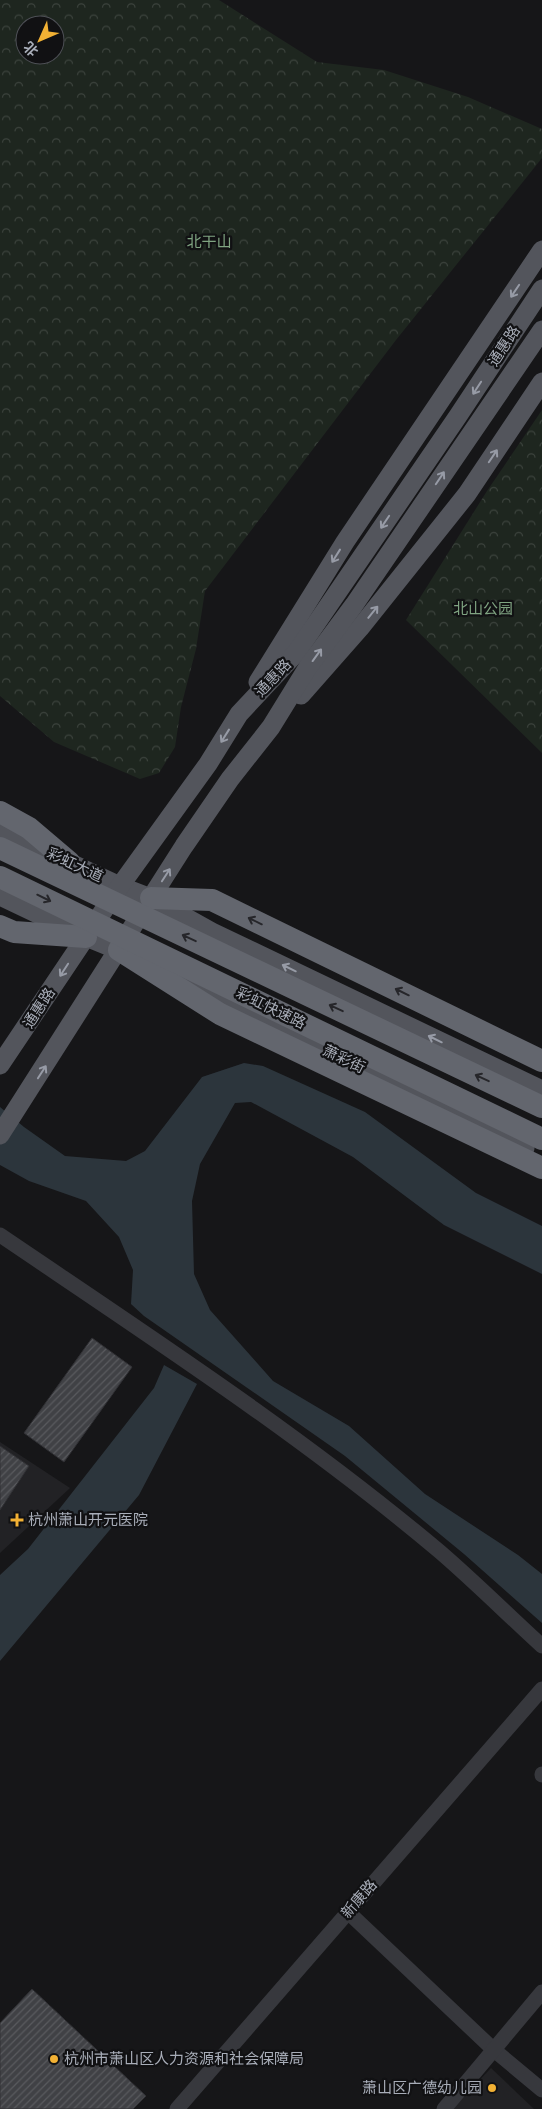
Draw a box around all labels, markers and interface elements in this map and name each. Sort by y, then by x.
north arrow [15,15,65,65]
text: 北 [19,39,41,61]
park label: 北干山 [186,232,232,250]
one-way arrow [510,283,520,297]
street label: 通惠路 [483,322,523,369]
one-way arrow [471,380,481,394]
one-way arrow [488,449,498,463]
one-way arrow [435,472,445,486]
one-way arrow [380,515,390,529]
one-way arrow [331,549,341,563]
park label: 北山公园 [453,599,513,617]
one-way arrow [367,606,378,619]
one-way arrow [312,648,322,662]
street label: 通惠路 [250,655,294,700]
one-way arrow [220,728,230,742]
street label: 彩虹大道 [44,843,106,885]
one-way arrow [160,868,171,882]
one-way arrow [36,894,51,903]
one-way arrow [248,916,263,926]
one-way arrow [182,933,197,943]
one-way arrow [58,963,68,977]
one-way arrow [281,963,296,973]
street label: 彩虹快速路 [234,983,309,1032]
street label: 通惠路 [18,984,58,1031]
one-way arrow [395,987,410,996]
one-way arrow [328,1003,343,1013]
one-way arrow [428,1034,443,1043]
street label: 萧彩街 [320,1040,369,1076]
one-way arrow [37,1065,47,1079]
one-way arrow [475,1073,490,1083]
place label: 杭州萧山开元医院 [28,1510,148,1528]
marker: 杭州萧山开元医院 [10,1513,24,1527]
street label: 新康路 [337,1875,380,1921]
place label: 杭州市萧山区人力资源和社会保障局 [64,2049,304,2067]
marker: 杭州市萧山区人力资源和社会保障局 [48,2053,60,2065]
place label: 萧山区广德幼儿园 [362,2078,482,2096]
marker: 萧山区广德幼儿园 [486,2082,498,2094]

